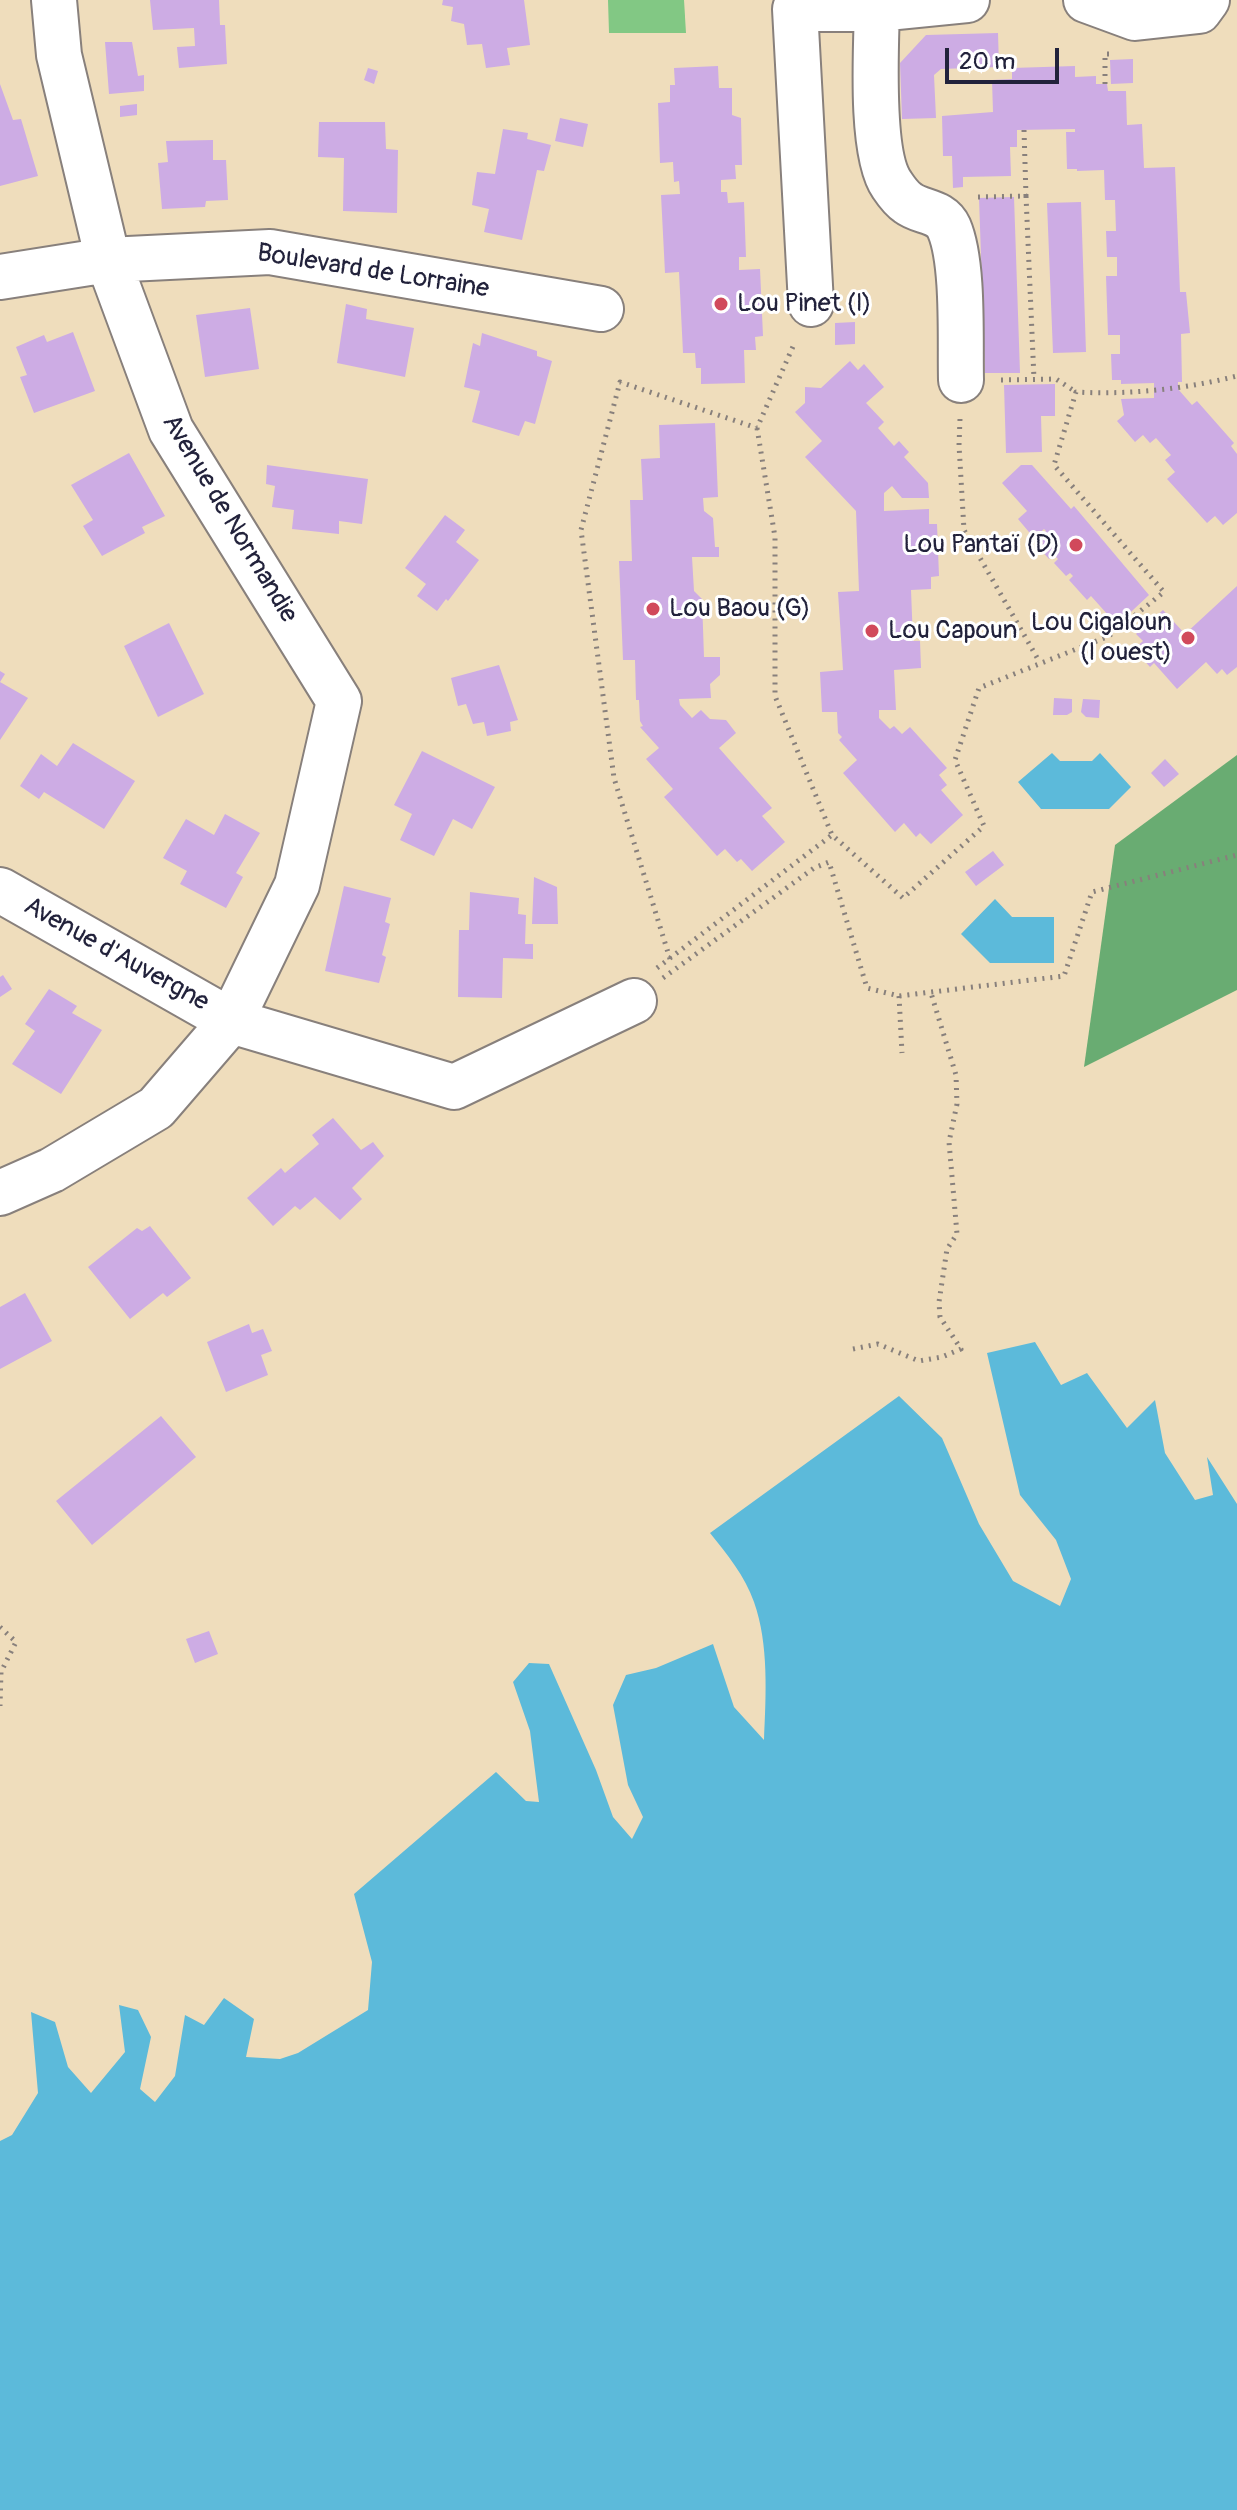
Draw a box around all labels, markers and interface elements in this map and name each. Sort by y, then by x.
scale bar [949,32,1063,82]
text: 20 m [959,47,1015,76]
street label: Boulevard de Lorraine [255,238,491,306]
place label: Lou Pinet (I) [737,288,871,320]
marker: Lou Pinet (I) [712,295,730,313]
street label: Avenue de Normandie [155,409,303,629]
place label: Lou Pantaï (D) [903,529,1060,561]
marker: Lou Pantaï (D) [1067,536,1085,554]
place label: Lou Baou (G) [669,593,810,625]
marker: Lou Baou (G) [644,600,662,618]
place label: Lou Cigaloun (I ouest) [1031,607,1172,668]
place label: Lou Capoun [888,615,1018,647]
marker: Lou Capoun [863,622,881,640]
marker: Lou Cigaloun (I ouest) [1179,629,1197,647]
street label: Avenue d'Auvergne [18,891,214,1019]

